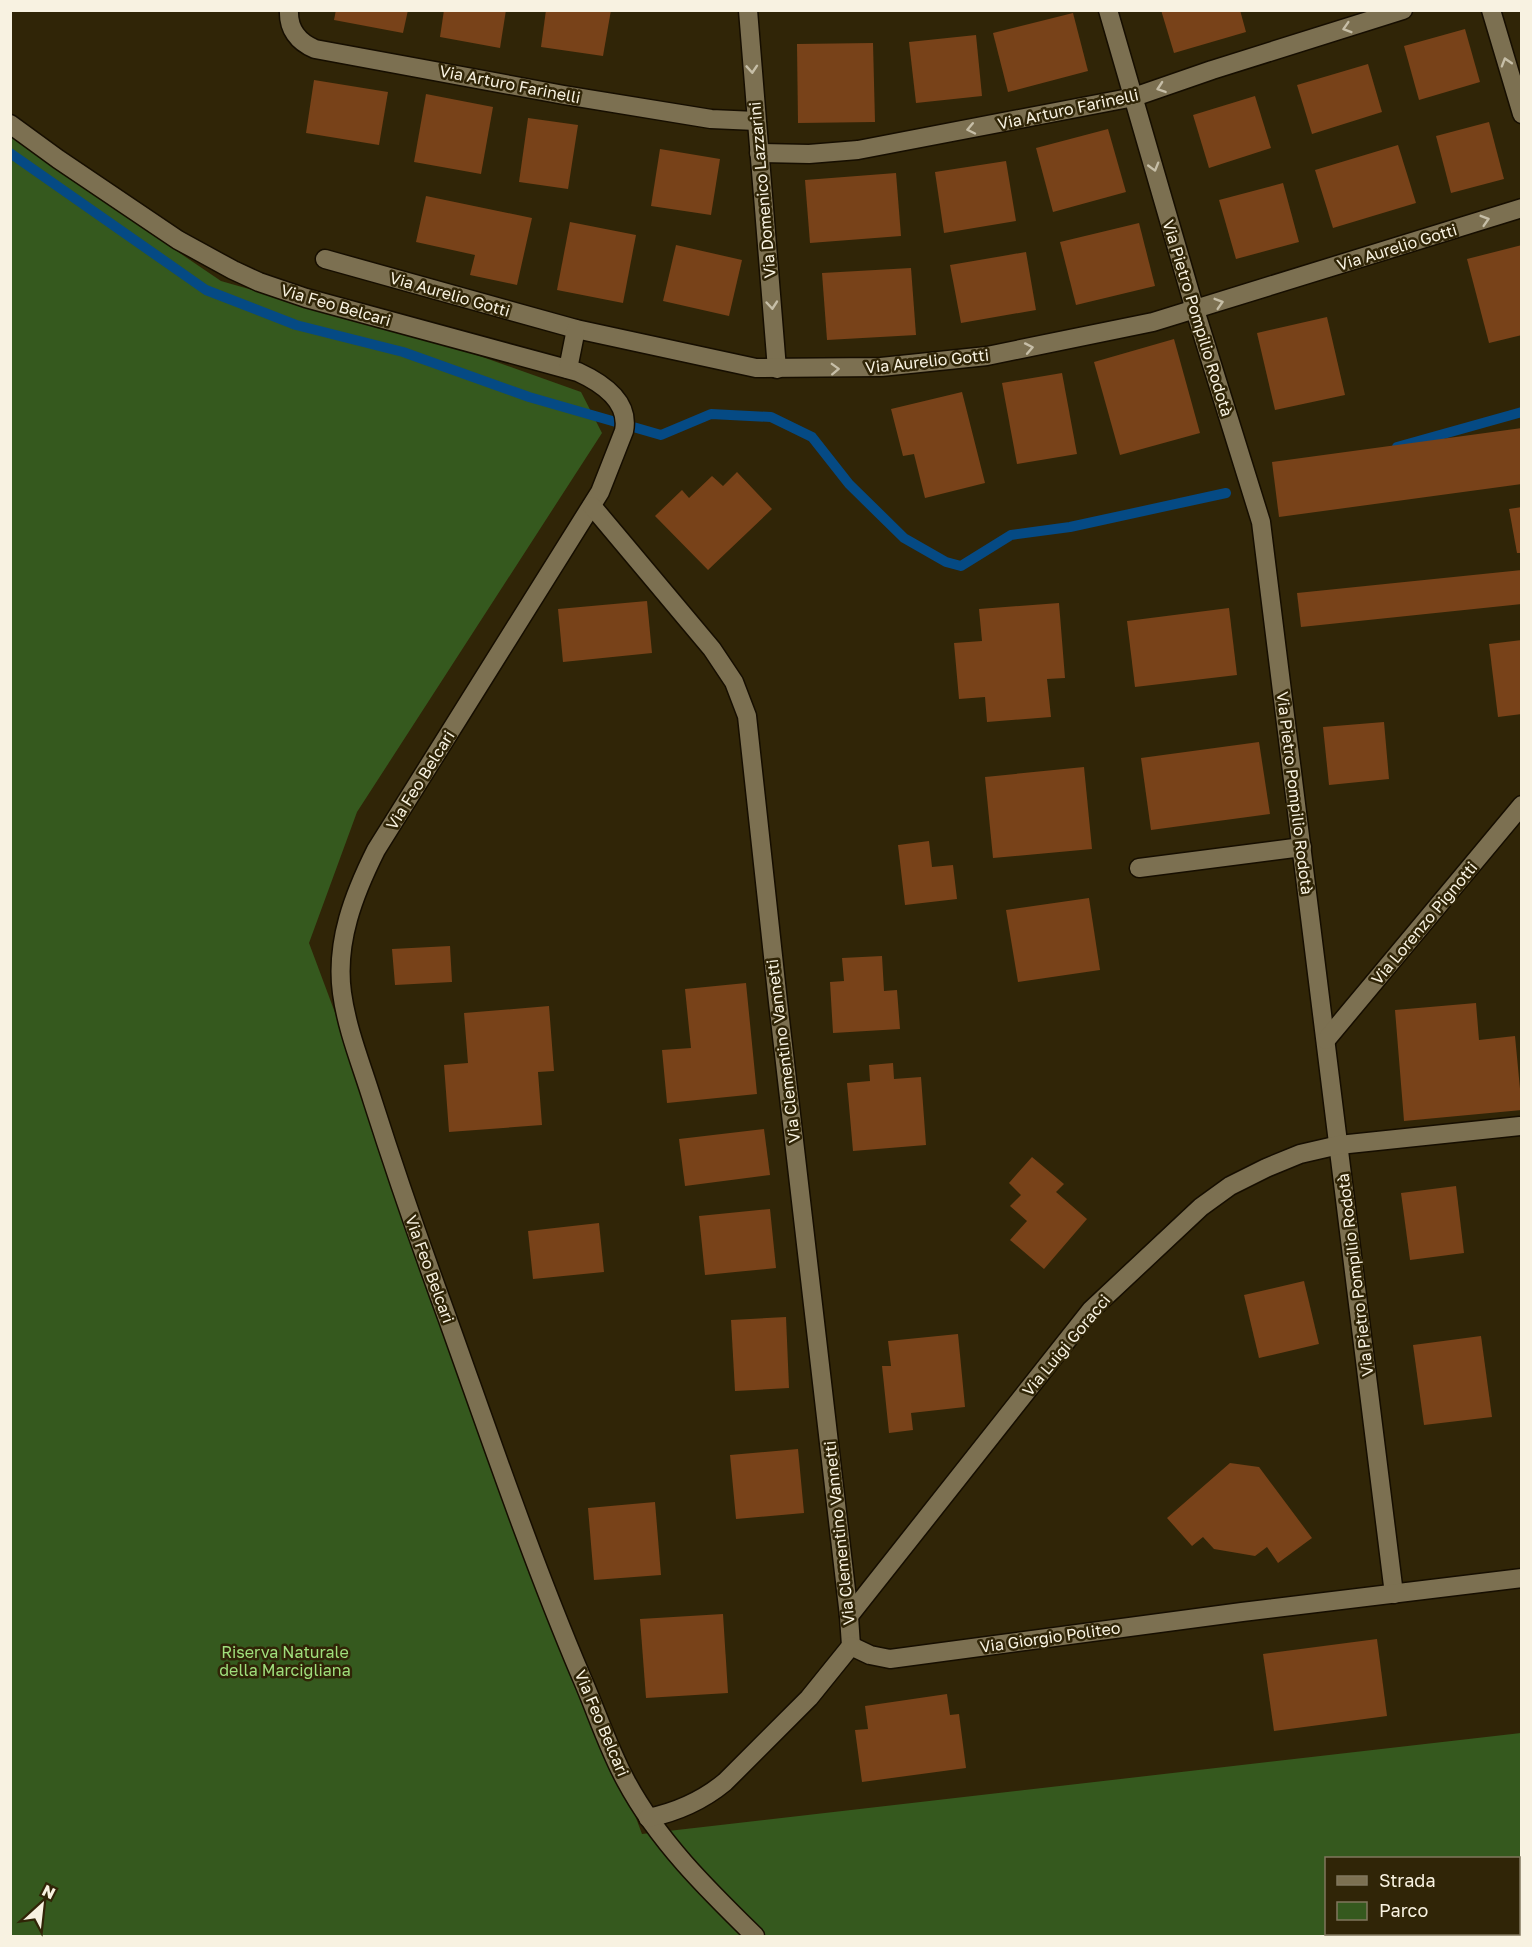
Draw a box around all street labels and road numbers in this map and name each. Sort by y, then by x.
street label: Via Arturo Farinelli [438,60,582,108]
street label: Via Arturo Farinelli [996,84,1140,134]
street label: Via Domenico Lazzarini [744,101,780,279]
street label: Via Pietro Pompilio Rodotà [1159,217,1237,419]
street label: Via Aurelio Gotti [1335,219,1459,275]
street label: Via Aurelio Gotti [387,267,513,321]
street label: Via Feo Belcari [279,280,393,330]
street label: Via Aurelio Gotti [864,345,990,377]
street label: Via Pietro Pompilio Rodotà [1273,690,1317,896]
street label: Via Feo Belcari [381,727,459,833]
street label: Via Lorenzo Pignotti [1367,857,1481,989]
street label: Via Clementino Vannetti [762,958,804,1144]
street label: Via Pietro Pompilio Rodotà [1333,1172,1377,1378]
street label: Via Feo Belcari [401,1212,459,1326]
street label: Via Luigi Goracci [1018,1290,1114,1400]
street label: Via Clementino Vannetti [819,1440,859,1626]
street label: Via Giorgio Politeo [978,1617,1122,1657]
street label: Via Feo Belcari [571,1667,633,1779]

